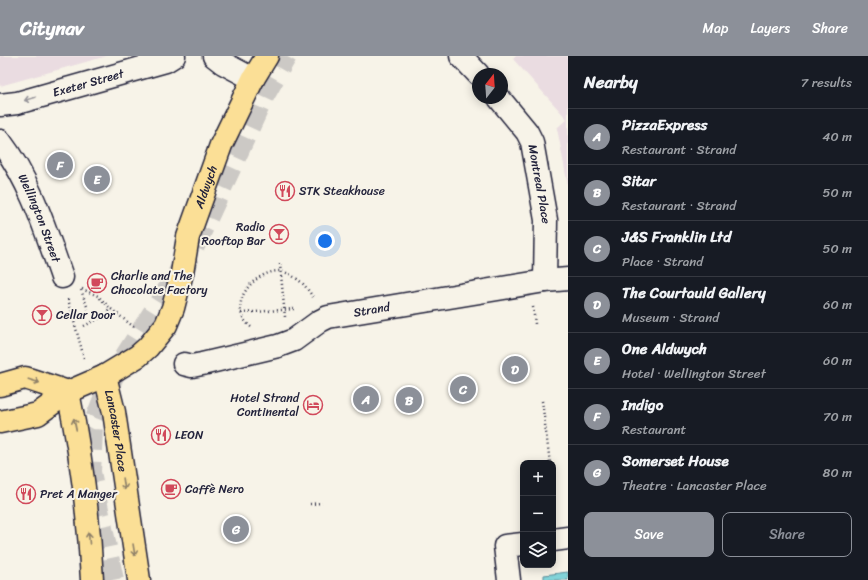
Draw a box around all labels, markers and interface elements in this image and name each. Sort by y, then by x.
text: Citynav [20,12,84,45]
text: Map [703,16,728,41]
text: Layers [750,16,790,41]
text: Share [812,16,848,41]
street label: Exeter Street [50,62,127,103]
text: Nearby [584,67,638,97]
north arrow [472,68,508,104]
text: 7 results [801,71,852,94]
one-way arrow [24,96,37,104]
text: PizzaExpress [622,112,707,138]
text: A [593,125,601,148]
text: 40 m [822,125,852,148]
text: Restaurant · Strand [622,138,736,161]
street label: Montreal Place [522,143,557,224]
pin: F [47,150,73,180]
street label: Aldwych [188,162,224,213]
pin: E [84,164,110,194]
text: Sitar [622,168,656,194]
street label: Wellington Street [12,170,67,266]
restaurant icon: STK Steakhouse [274,180,296,202]
place label: STK Steakhouse [299,180,385,202]
text: B [593,181,601,204]
text: 50 m [822,181,852,204]
text: Restaurant · Strand [622,194,736,217]
place label: Radio Rooftop Bar [201,216,266,252]
bar icon: Radio Rooftop Bar [268,223,290,245]
text: J&S Franklin Ltd [622,224,731,250]
your location [315,231,335,251]
text: C [593,237,601,260]
text: 50 m [822,237,852,260]
text: Place · Strand [622,250,703,273]
place label: Charlie and The Chocolate Factory [111,265,208,301]
cafe icon: Charlie and The Chocolate Factory [86,272,108,294]
text: The Courtauld Gallery [622,280,766,306]
text: D [593,293,601,316]
text: 60 m [823,293,852,316]
street label: Strand [352,296,393,324]
bar icon: Cellar Door [31,304,53,326]
place label: Cellar Door [56,304,116,326]
text: Museum · Strand [622,306,719,329]
text: One Aldwych [622,336,707,362]
text: E [593,349,601,372]
text: 60 m [823,349,852,372]
pin: D [502,354,528,384]
text: Hotel · Wellington Street [622,362,766,385]
pin: C [450,374,476,404]
one-way arrow [28,378,40,386]
pin: A [353,384,379,414]
pin: B [396,385,422,415]
street label: Lancaster Place [98,387,134,473]
place label: Hotel Strand Continental [230,387,300,423]
text: Indigo [622,392,663,418]
hotel icon: Hotel Strand Continental [302,394,324,416]
text: F [593,405,601,428]
text: 70 m [823,405,852,428]
one-way arrow [71,418,79,431]
text: Restaurant [622,418,686,441]
restaurant icon: LEON [150,424,172,446]
place label: LEON [175,424,204,446]
text: Somerset House [622,448,729,474]
map controls [520,460,556,568]
button: + [520,460,556,496]
text: G [593,461,601,484]
text: 80 m [823,461,852,484]
text: Theatre · Lancaster Place [622,474,767,497]
one-way arrow [120,477,128,490]
cafe icon: Caffè Nero [160,478,182,500]
place label: Caffè Nero [185,478,244,500]
restaurant icon: Pret A Manger [15,483,37,505]
place label: Pret A Manger [40,483,118,505]
button: − [520,496,556,532]
button: Save [584,512,714,557]
button: Share [722,512,852,557]
pin: G [223,514,249,544]
one-way arrow [85,532,92,545]
button: layers [520,532,556,568]
one-way arrow [130,543,138,556]

